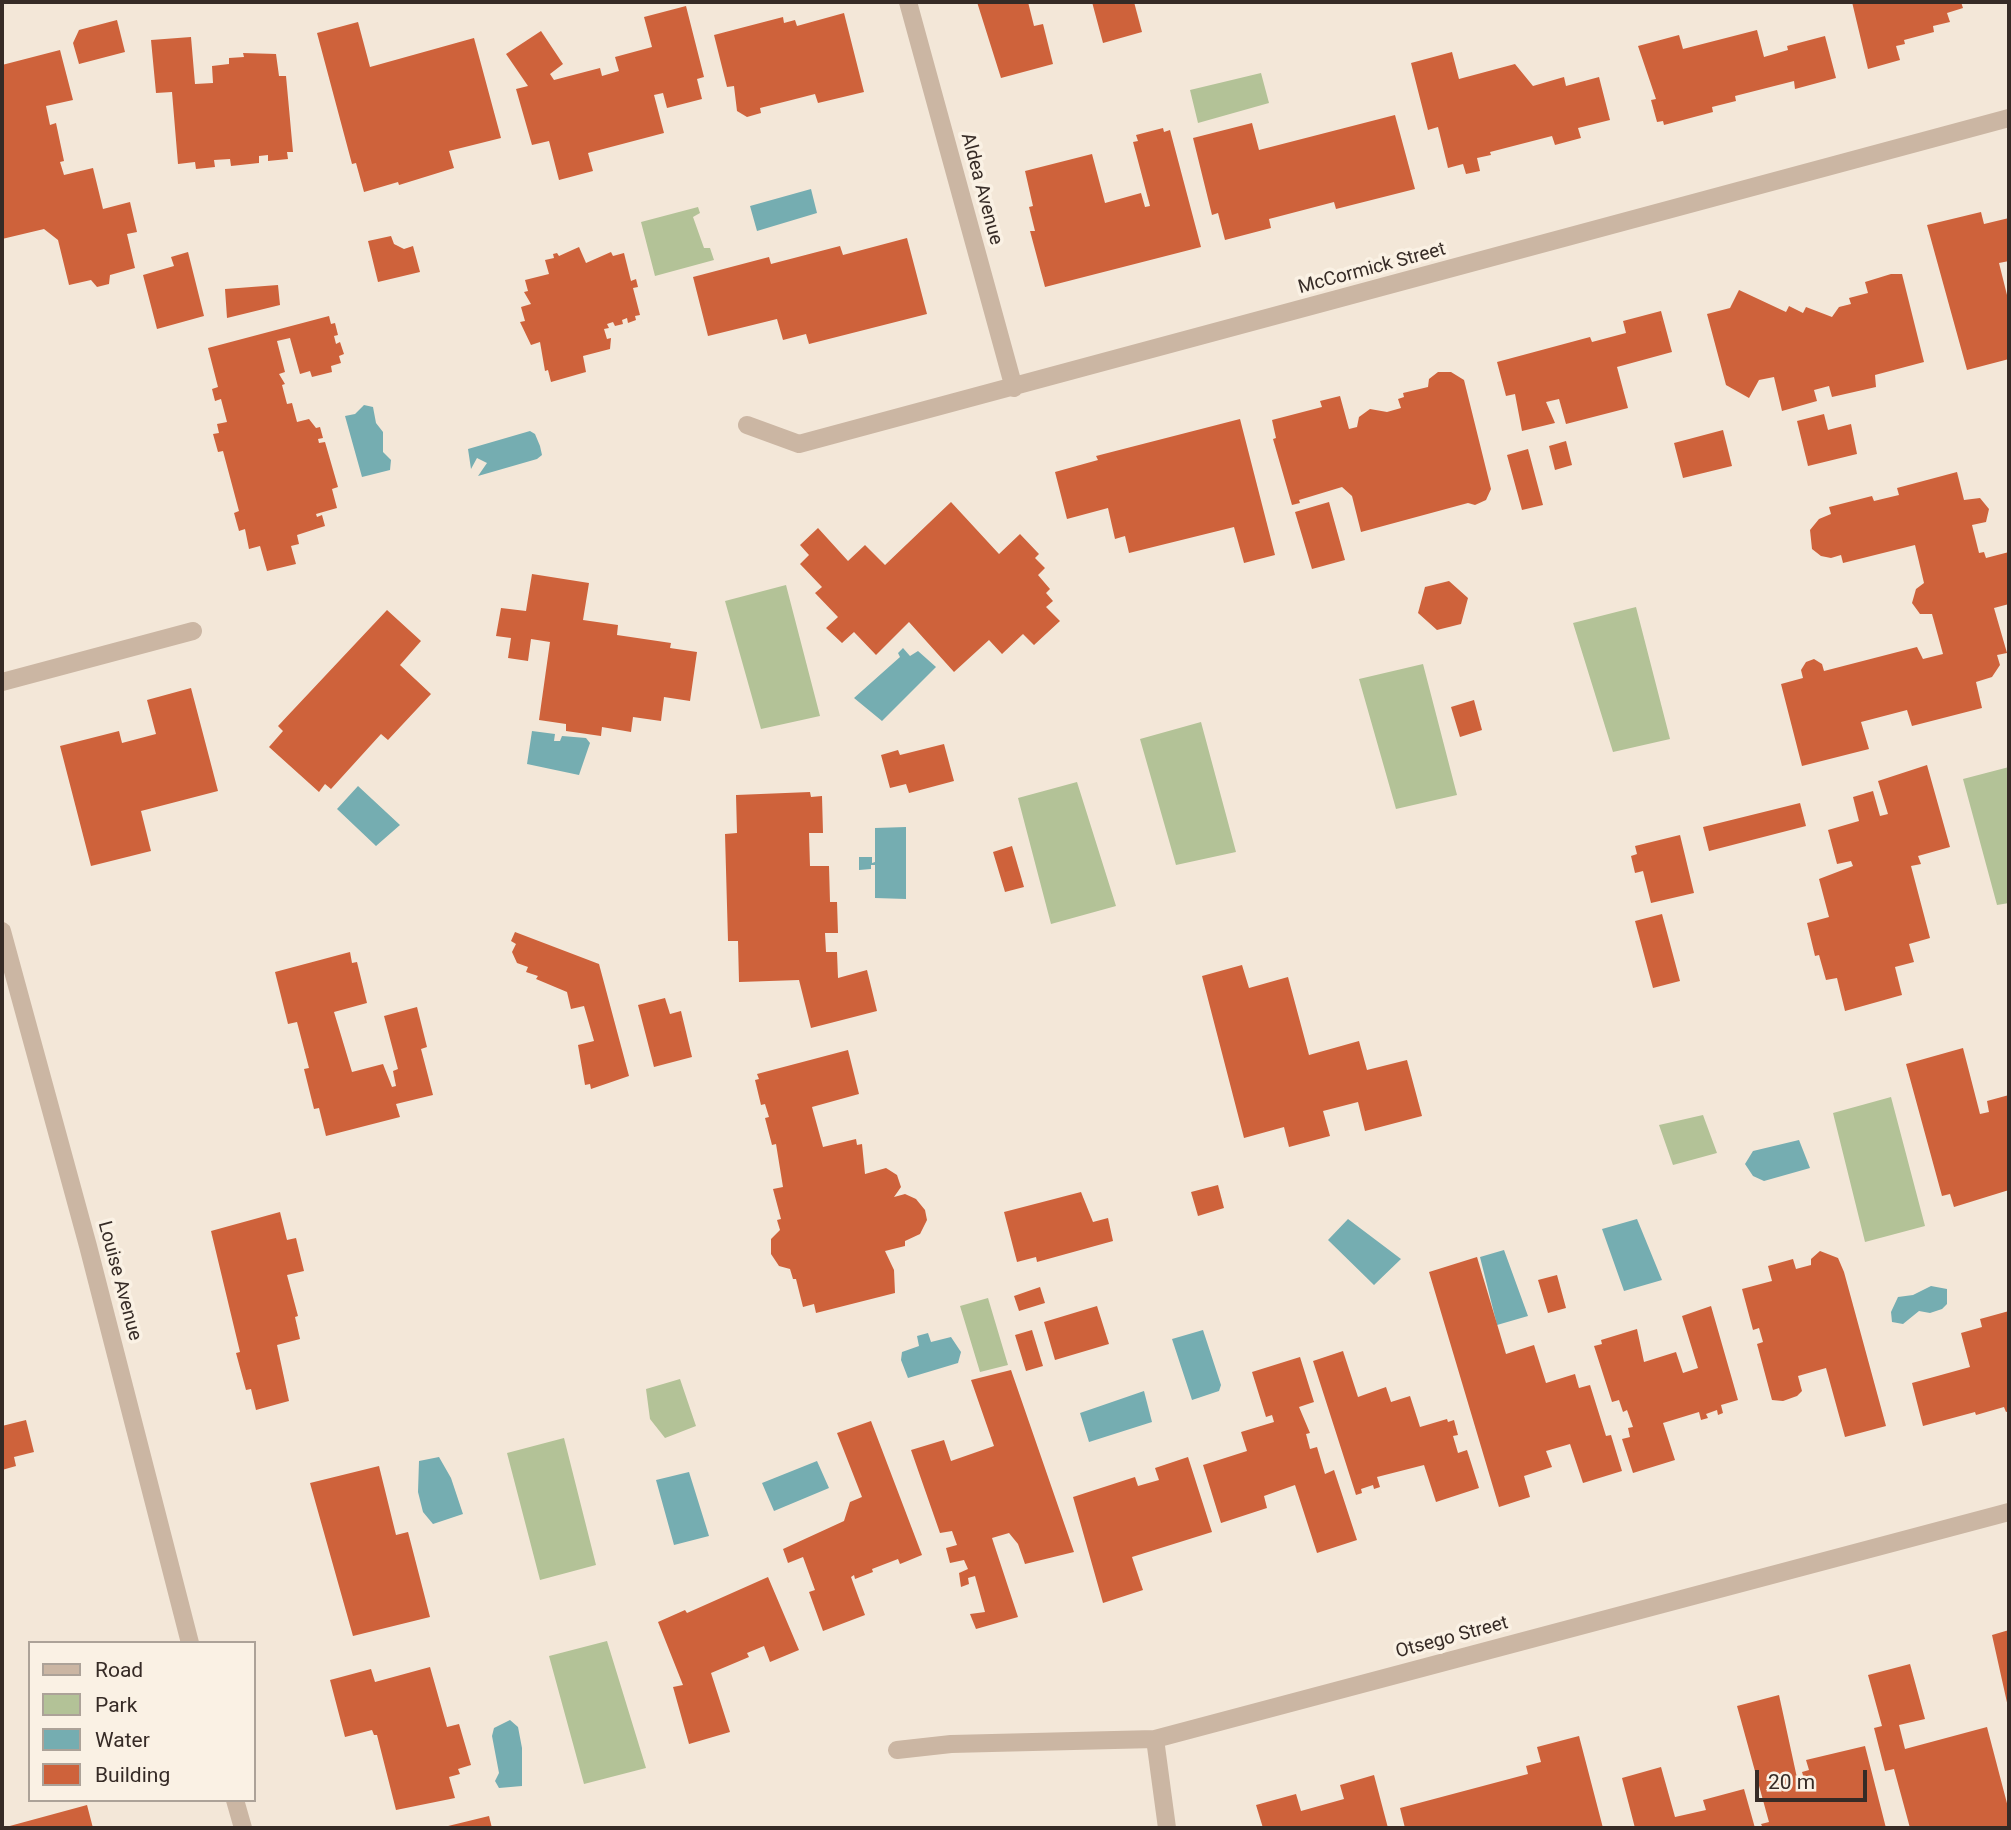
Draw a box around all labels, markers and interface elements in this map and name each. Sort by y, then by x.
street label: Aldea Avenue [955,131,1007,247]
street label: McCormick Street [1296,238,1448,300]
street label: Louise Avenue [92,1219,146,1343]
street label: Otsego Street [1393,1612,1511,1664]
legend [28,1641,256,1802]
text: Road [95,1658,143,1682]
text: Park [95,1693,137,1717]
text: Water [95,1728,150,1752]
scale bar [1759,1756,1871,1800]
text: Building [95,1763,170,1787]
text: 20 m [1768,1770,1815,1794]

